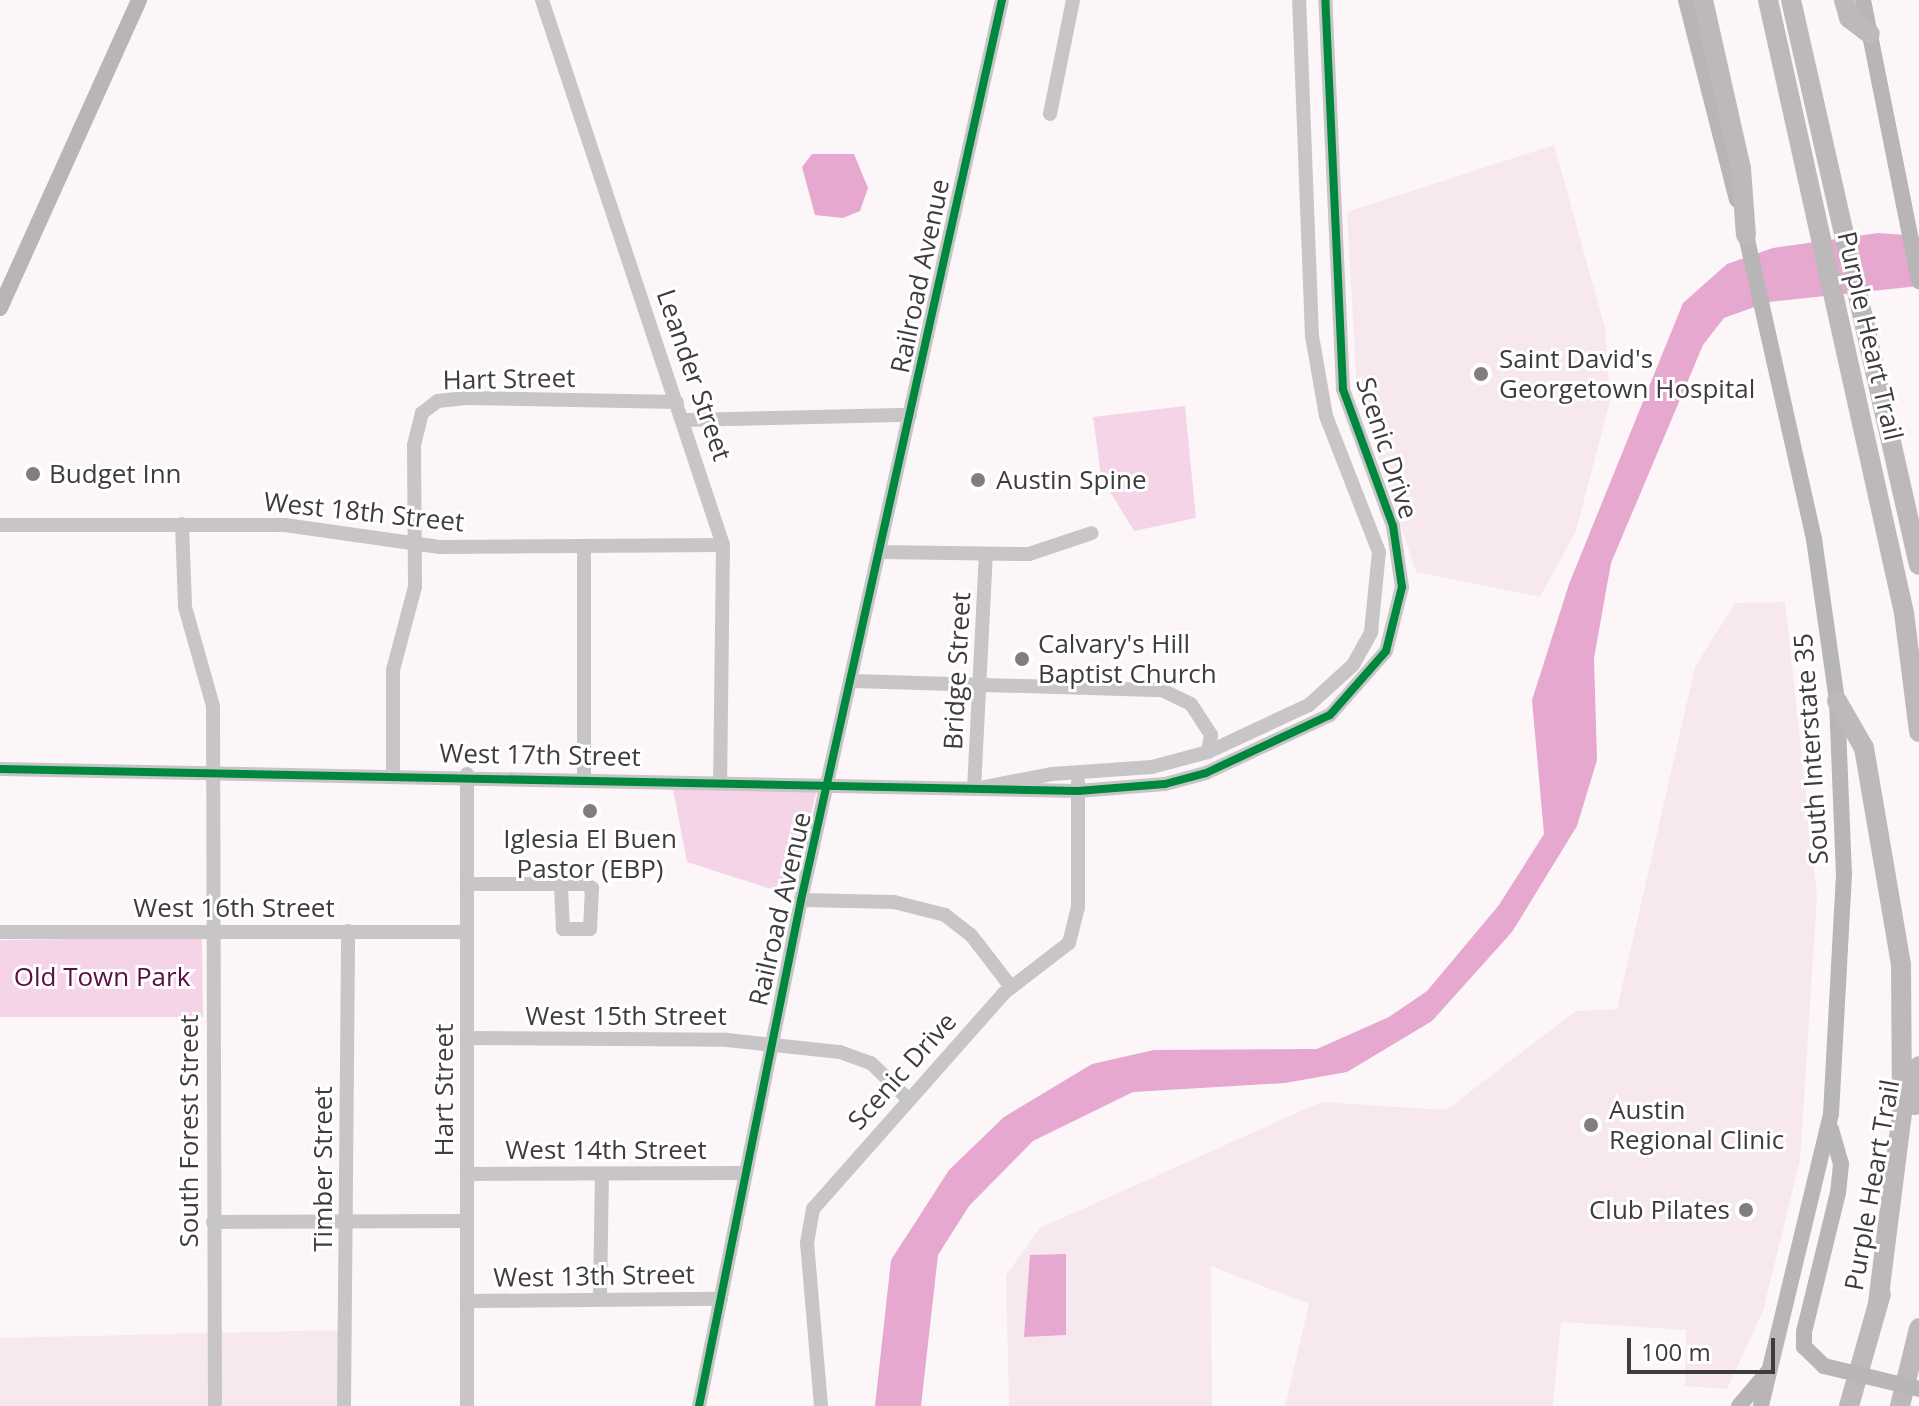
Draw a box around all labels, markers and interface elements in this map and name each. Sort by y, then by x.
street label: Railroad Avenue [884,176,956,376]
street label: Purple Heart Trail [1831,229,1909,443]
street label: Leander Street [650,285,738,465]
place label: Saint David's Georgetown Hospital [1499,343,1755,404]
street label: Hart Street [442,362,576,396]
marker: Saint David's Georgetown Hospital [1470,363,1492,385]
street label: Scenic Drive [1350,373,1424,523]
place label: Budget Inn [49,458,182,490]
place label: Austin Spine [996,464,1147,496]
marker: Budget Inn [24,465,42,483]
marker: Austin Spine [967,469,989,491]
street label: West 18th Street [262,486,466,538]
street label: Bridge Street [937,591,977,751]
place label: Calvary's Hill Baptist Church [1038,628,1217,690]
street label: South Interstate 35 [1787,632,1835,866]
marker: Calvary's Hill Baptist Church [1013,650,1031,668]
street label: West 17th Street [439,738,641,772]
marker: Iglesia El Buen Pastor (EBP) [581,802,599,820]
street label: Railroad Avenue [743,809,817,1009]
place label: Iglesia El Buen Pastor (EBP) [503,823,677,884]
street label: West 16th Street [133,892,335,924]
park label: Old Town Park [14,961,190,993]
street label: West 15th Street [525,1000,727,1032]
street label: Scenic Drive [841,1006,963,1136]
street label: South Forest Street [173,1014,205,1248]
street label: Hart Street [428,1024,460,1156]
street label: Purple Heart Trail [1838,1077,1906,1293]
street label: Timber Street [307,1086,339,1252]
place label: Austin Regional Clinic [1609,1094,1784,1156]
marker: Austin Regional Clinic [1580,1114,1602,1136]
street label: West 14th Street [505,1134,707,1166]
place label: Club Pilates [1589,1194,1730,1226]
marker: Club Pilates [1737,1201,1755,1219]
street label: West 13th Street [493,1259,695,1293]
scale bar [1631,1322,1779,1372]
text: 100 m [1641,1335,1711,1368]

